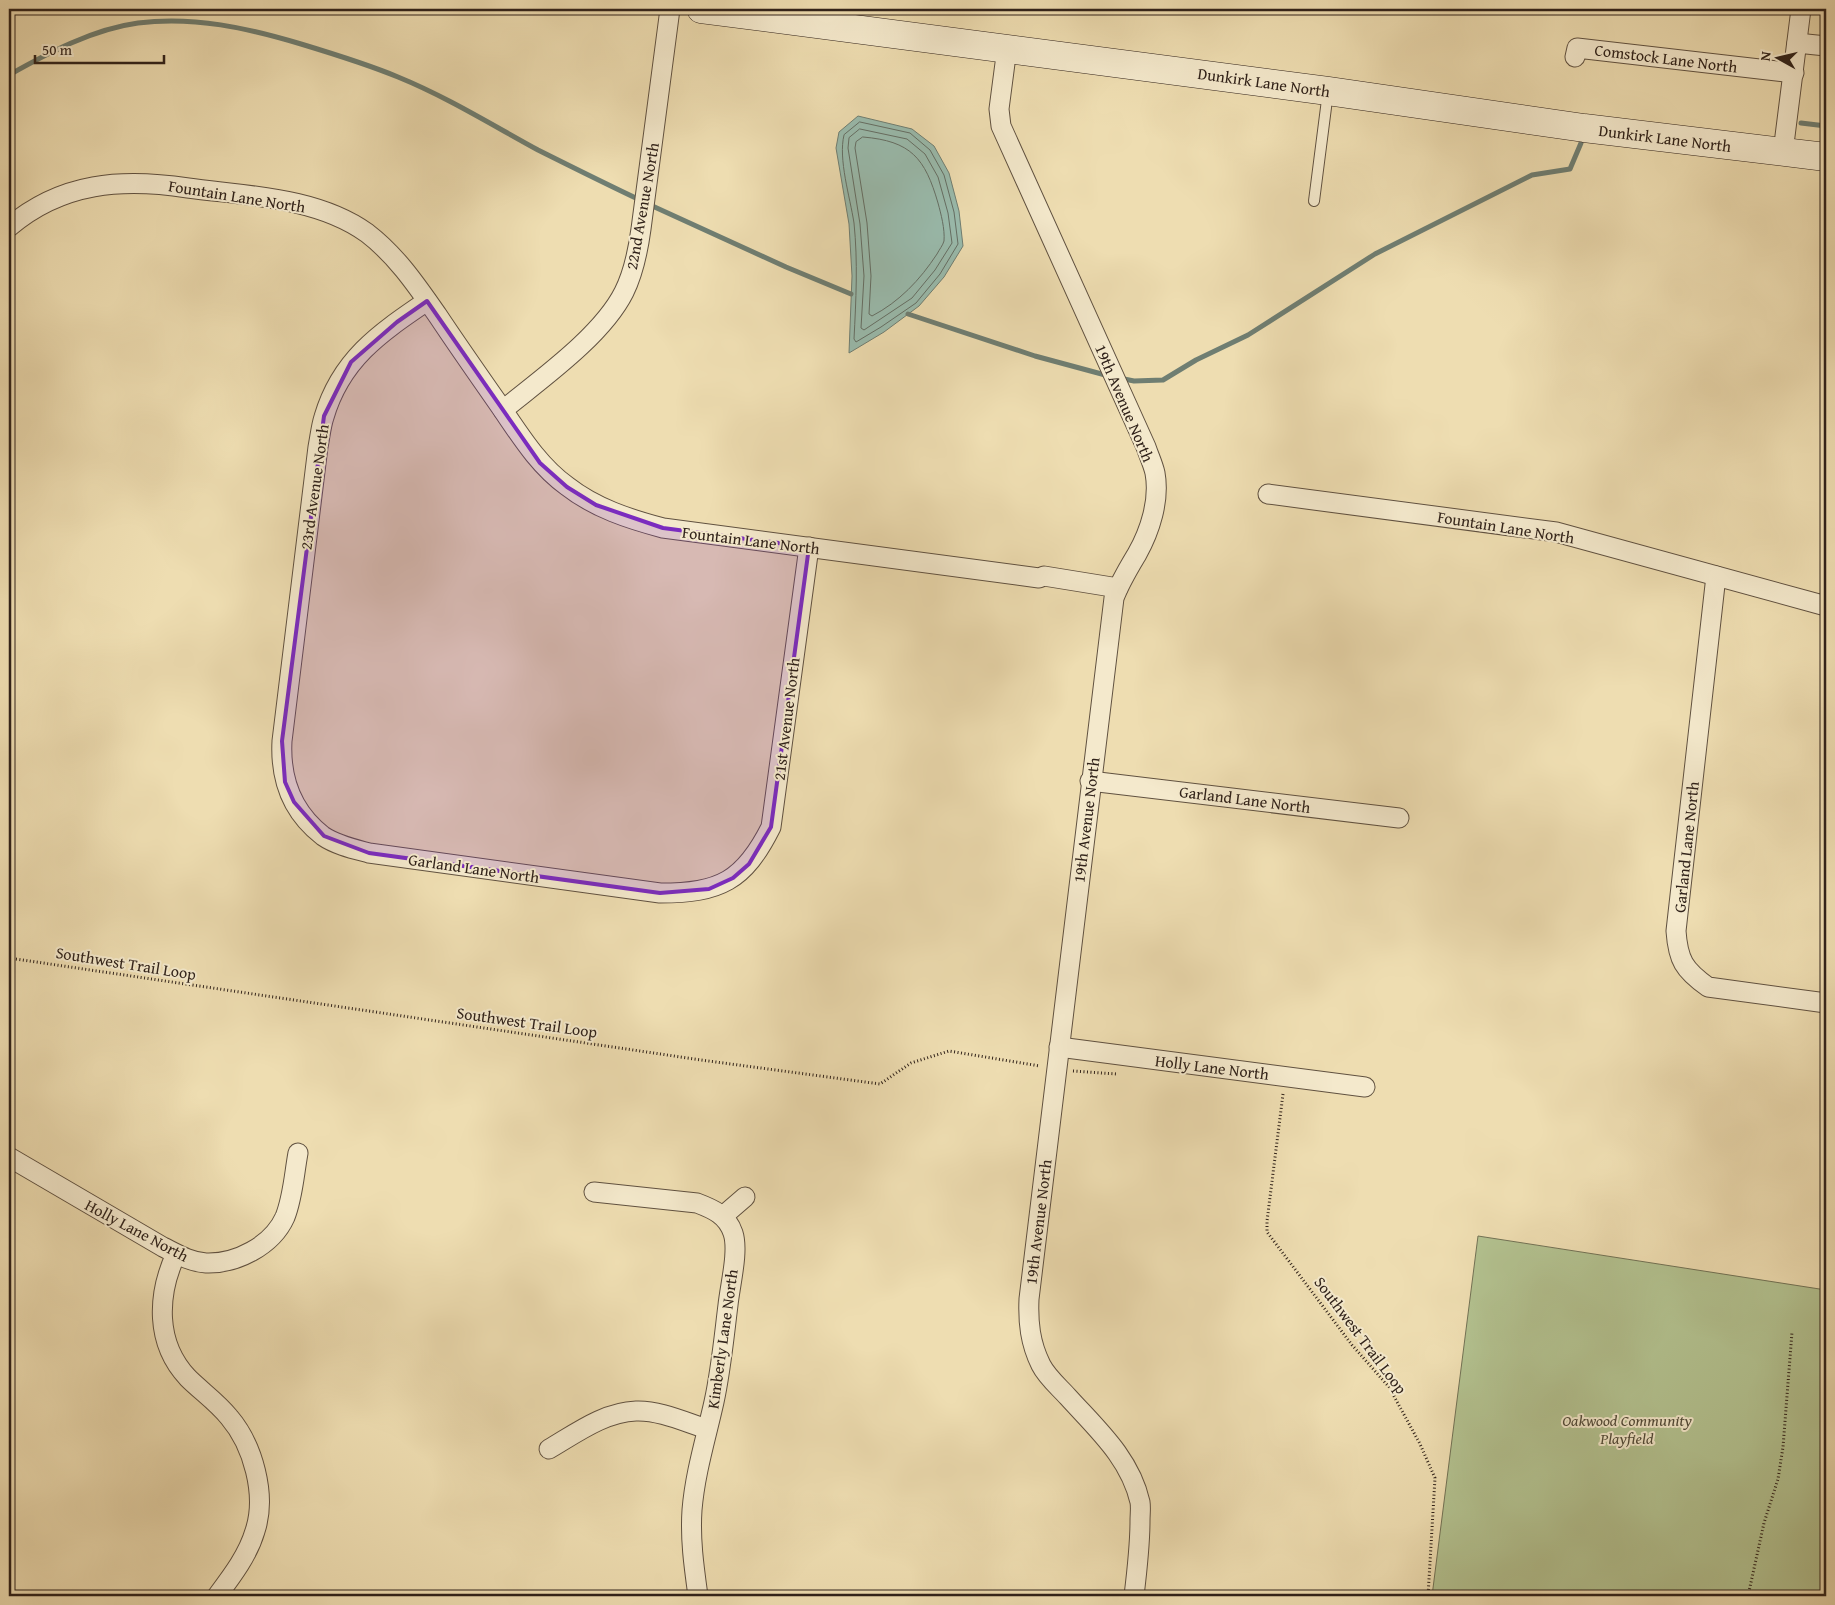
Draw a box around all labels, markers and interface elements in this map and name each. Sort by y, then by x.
scale bar [35,32,164,64]
north arrow [1752,32,1802,82]
street label: Comstock Lane North [1593,37,1739,79]
text: 50 m [42,39,73,60]
text: N [1755,50,1776,62]
street label: Dunkirk Lane North [1196,61,1332,103]
street label: Dunkirk Lane North [1597,118,1733,158]
street label: 22nd Avenue North [619,140,665,272]
street label: Fountain Lane North [167,173,307,219]
street label: 19th Avenue North [1089,340,1161,466]
street label: 23rd Avenue North [293,423,335,551]
street label: Fountain Lane North [1436,504,1576,550]
street label: Fountain Lane North [681,520,821,560]
street label: 21st Avenue North [767,656,805,782]
street label: 19th Avenue North [1066,756,1106,884]
street label: Garland Lane North [1178,779,1312,819]
street label: Garland Lane North [1667,780,1705,914]
street label: Garland Lane North [407,847,541,889]
street label: Southwest Trail Loop [54,940,198,986]
street label: Southwest Trail Loop [455,1000,599,1044]
street label: Holly Lane North [1154,1048,1270,1086]
street label: 19th Avenue North [1018,1158,1058,1286]
street label: Holly Lane North [81,1193,193,1267]
street label: Kimberly Lane North [700,1268,744,1410]
street label: Southwest Trail Loop [1309,1271,1413,1399]
park label: Oakwood Community Playfield [1562,1408,1692,1450]

